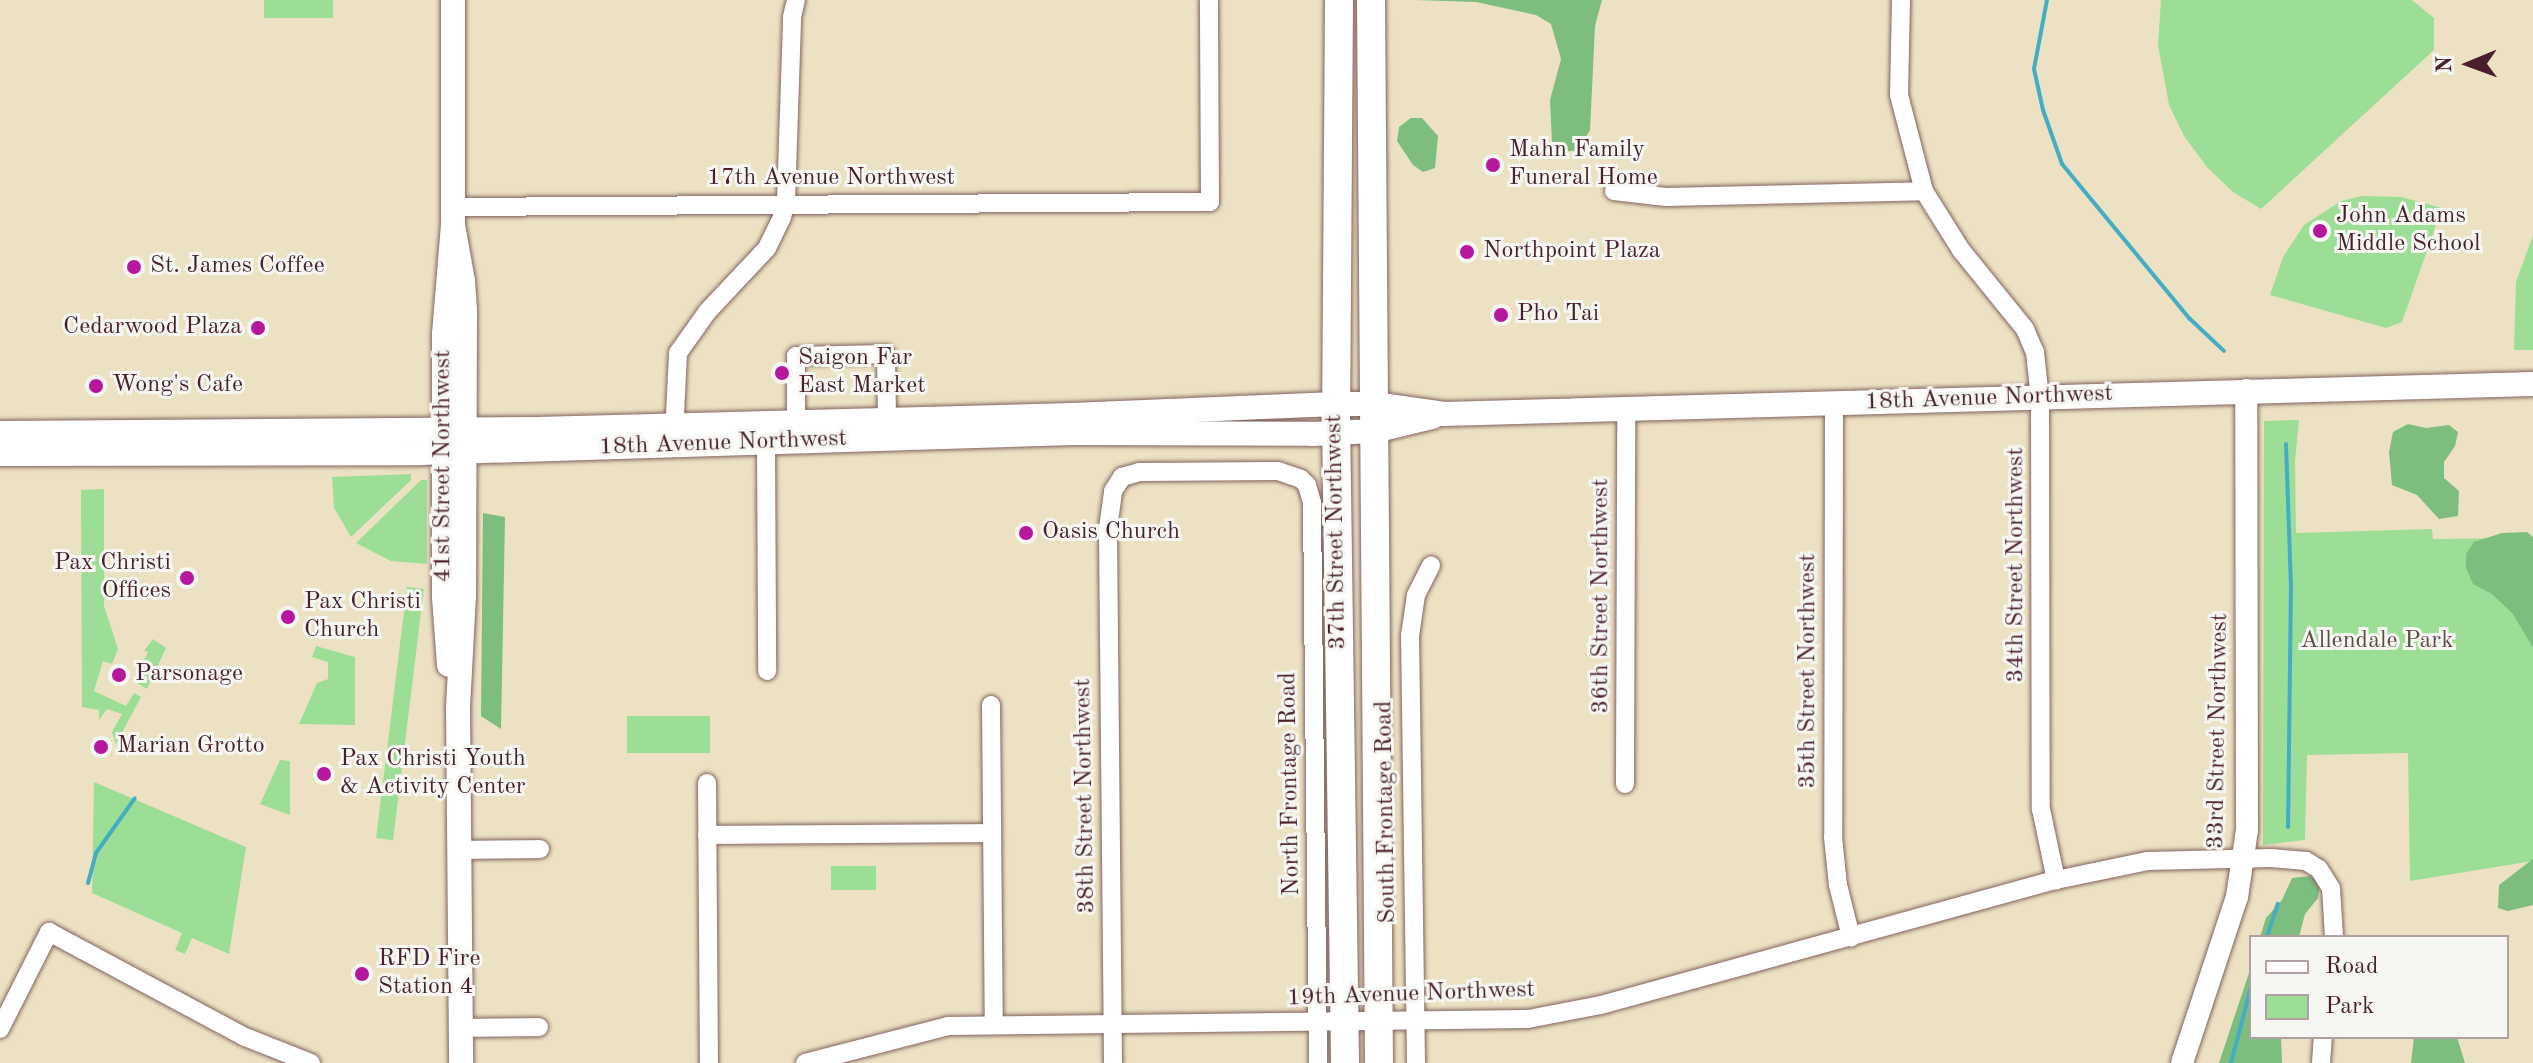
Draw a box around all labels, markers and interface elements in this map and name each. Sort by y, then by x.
north arrow [2429,24,2509,104]
text: N [2434,56,2456,73]
place label: Mahn Family Funeral Home [1509,137,1658,193]
marker: Mahn Family Funeral Home [1484,156,1502,174]
street label: 17th Avenue Northwest [707,165,955,193]
place label: John Adams Middle School [2336,203,2481,259]
marker: John Adams Middle School [2311,222,2329,240]
place label: Northpoint Plaza [1483,238,1661,266]
marker: Northpoint Plaza [1458,243,1476,261]
place label: St. James Coffee [150,253,325,281]
marker: St. James Coffee [125,258,143,276]
place label: Pho Tai [1517,301,1599,329]
marker: Pho Tai [1492,306,1510,324]
place label: Cedarwood Plaza [63,314,242,342]
marker: Cedarwood Plaza [249,319,267,337]
place label: Saigon Far East Market [798,345,926,401]
street label: 41st Street Northwest [430,350,458,582]
marker: Saigon Far East Market [773,364,791,382]
place label: Wong's Cafe [112,372,243,400]
marker: Wong's Cafe [87,377,105,395]
street label: 18th Avenue Northwest [1865,380,2113,418]
street label: 37th Street Northwest [1321,414,1353,650]
street label: 18th Avenue Northwest [599,425,847,463]
street label: 34th Street Northwest [2003,447,2031,683]
street label: 36th Street Northwest [1588,478,1616,714]
place label: Oasis Church [1042,519,1180,547]
marker: Oasis Church [1017,524,1035,542]
place label: Pax Christi Offices [54,550,171,606]
street label: 35th Street Northwest [1795,553,1823,789]
marker: Pax Christi Offices [178,569,196,587]
place label: Pax Christi Church [304,589,421,645]
marker: Pax Christi Church [279,608,297,626]
street label: 33rd Street Northwest [2203,613,2235,849]
park label: Allendale Park [2300,628,2454,656]
place label: Parsonage [135,661,243,689]
marker: Parsonage [110,666,128,684]
street label: North Frontage Road [1275,672,1307,896]
street label: 38th Street Northwest [1070,678,1102,914]
street label: South Frontage Road [1371,700,1403,924]
place label: Marian Grotto [117,733,265,761]
marker: Marian Grotto [92,738,110,756]
place label: Pax Christi Youth & Activity Center [340,746,526,802]
marker: Pax Christi Youth & Activity Center [315,765,333,783]
legend [2249,935,2509,1039]
place label: RFD Fire Station 4 [378,946,480,1002]
text: Road [2325,955,2378,979]
marker: RFD Fire Station 4 [353,965,371,983]
street label: 19th Avenue Northwest [1287,976,1535,1014]
text: Park [2325,995,2374,1019]

